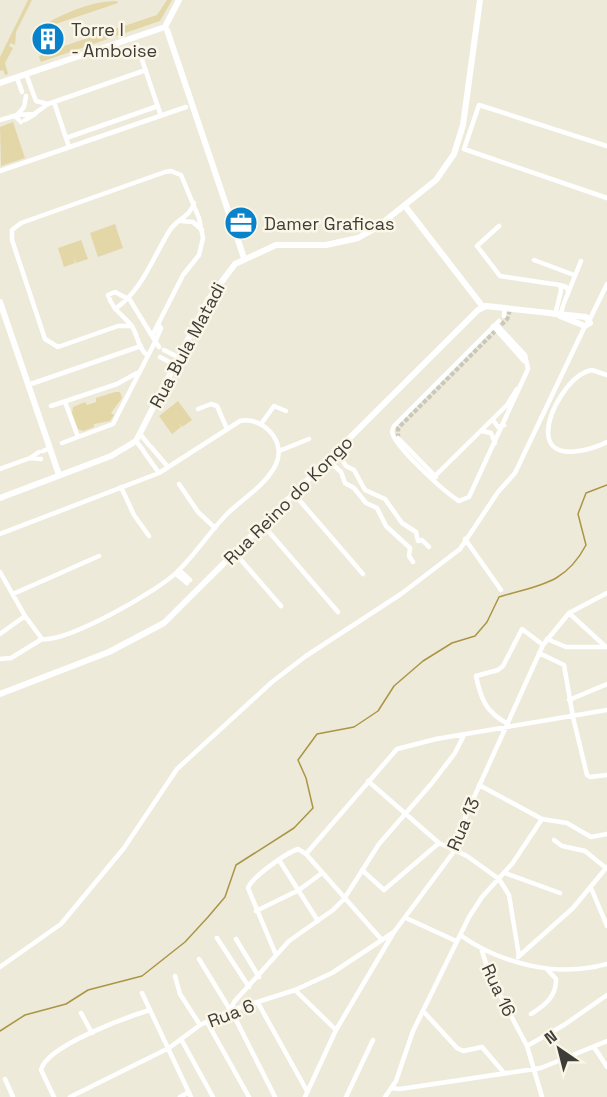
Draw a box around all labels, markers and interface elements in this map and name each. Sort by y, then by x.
place label: Torre I - Amboise [71,18,157,62]
building icon: Torre I - Amboise [30,21,66,57]
office icon: Damer Graficas [223,205,259,241]
place label: Damer Graficas [264,212,394,235]
street label: Rua Bula Matadi [144,278,230,412]
street label: Rua Reino do Kongo [219,431,357,569]
street label: Rua 13 [442,794,484,854]
street label: Rua 16 [477,960,521,1020]
street label: Rua 6 [204,994,258,1032]
north arrow [529,1019,589,1079]
text: N [540,1025,561,1049]

